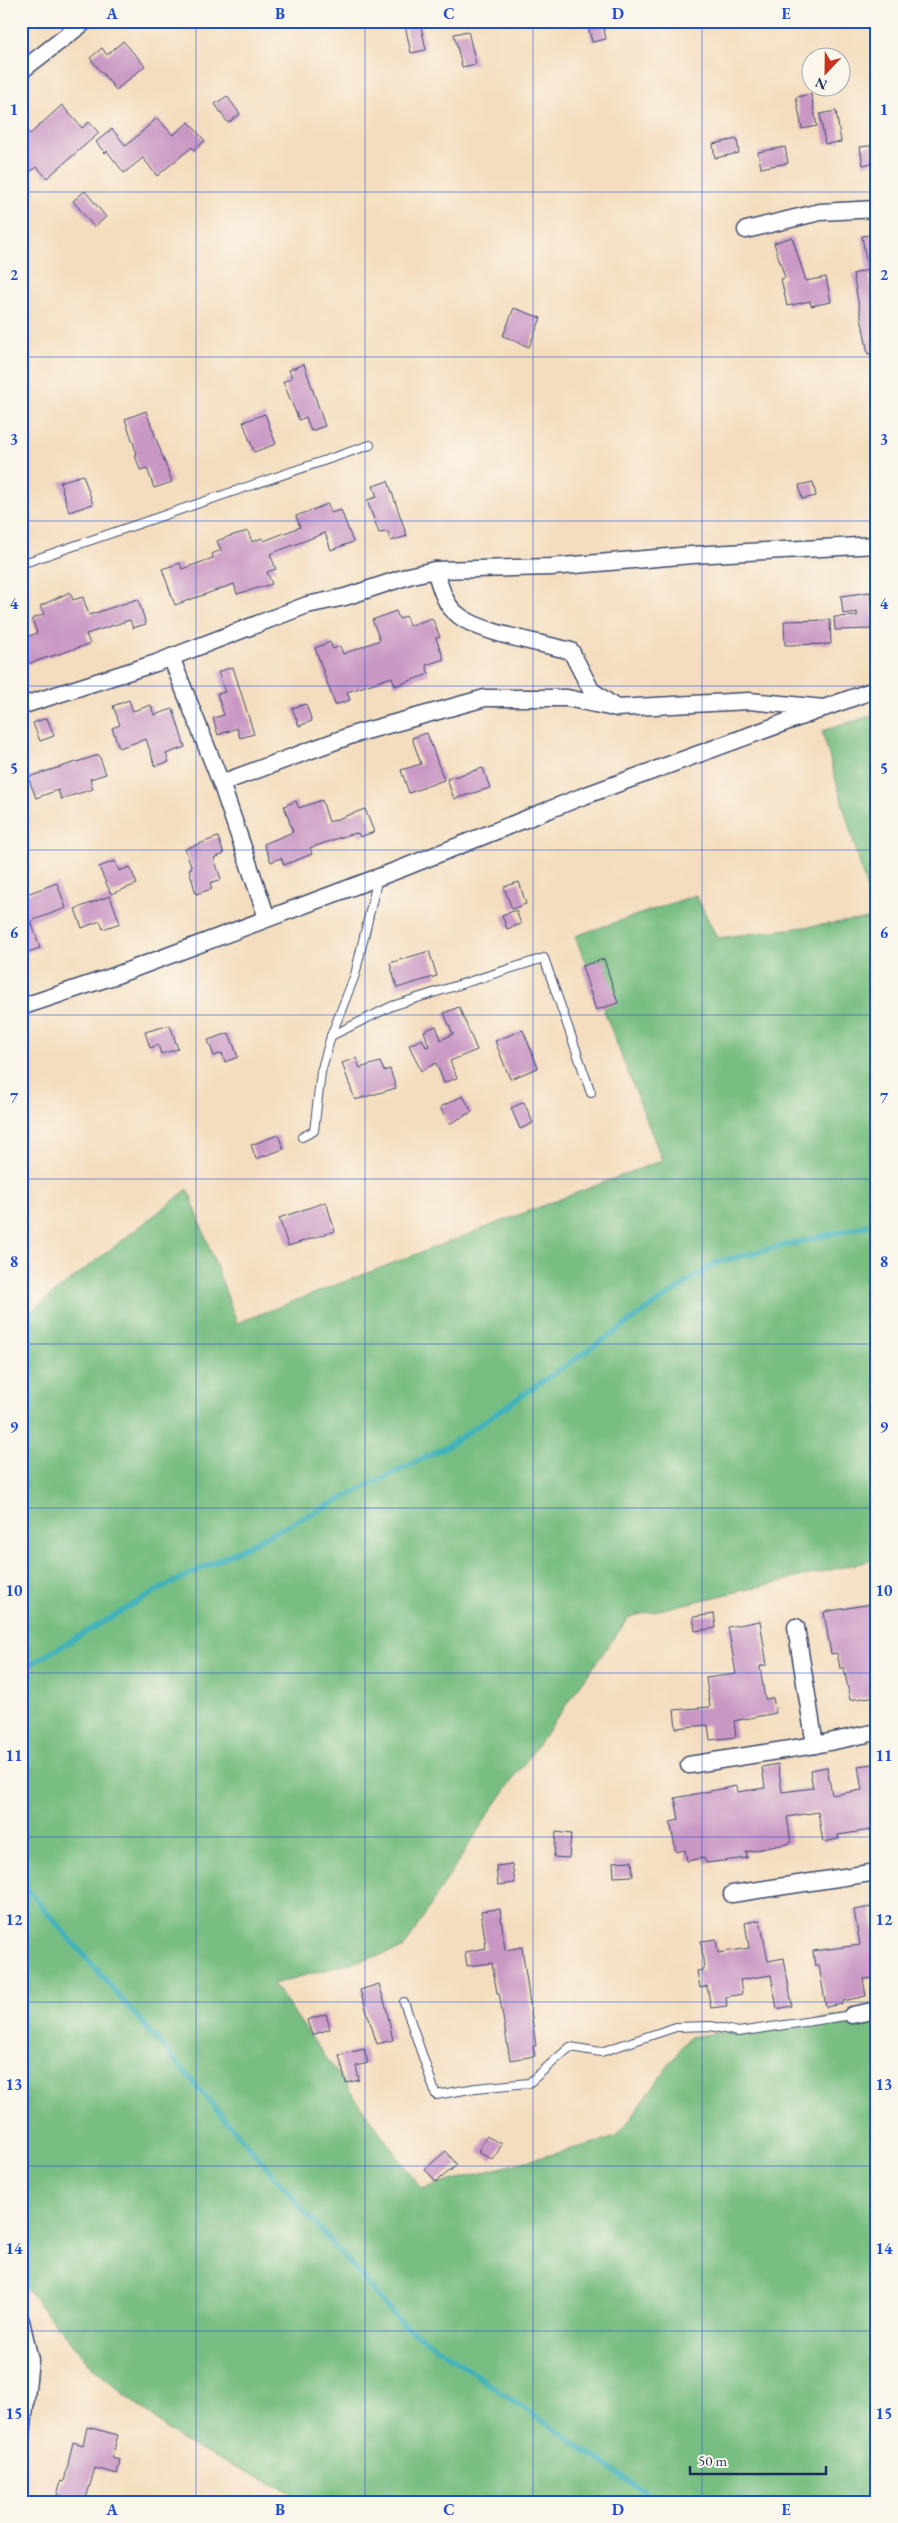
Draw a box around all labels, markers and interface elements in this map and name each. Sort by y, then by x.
text: A [105,3,118,24]
text: B [275,3,285,24]
text: C [443,3,455,24]
text: D [612,3,624,24]
text: E [781,3,791,24]
north arrow [800,48,850,98]
text: N [812,73,830,95]
text: 1 [10,99,18,120]
text: 1 [880,99,888,120]
text: 2 [10,264,19,285]
text: 2 [880,264,889,285]
text: 3 [10,429,18,450]
text: 3 [880,429,888,450]
text: 4 [10,593,19,614]
text: 4 [880,593,889,614]
text: 5 [10,758,18,779]
text: 5 [880,758,888,779]
text: 6 [10,922,19,943]
text: 6 [880,922,889,943]
text: 7 [10,1087,19,1108]
text: 7 [880,1087,889,1108]
text: 8 [10,1251,18,1272]
text: 8 [880,1251,888,1272]
text: 9 [10,1416,19,1437]
text: 9 [880,1416,889,1437]
text: 10 [6,1580,23,1601]
text: 10 [876,1580,893,1601]
text: 11 [6,1745,22,1766]
text: 11 [876,1745,892,1766]
text: 12 [6,1909,23,1930]
text: 12 [876,1909,893,1930]
text: 13 [6,2074,22,2095]
text: 13 [876,2074,892,2095]
text: 14 [6,2238,23,2259]
text: 14 [876,2238,893,2259]
text: 15 [6,2403,22,2424]
text: 15 [876,2403,892,2424]
scale bar [690,2443,827,2475]
text: 50 m [698,2451,727,2470]
text: A [105,2499,118,2520]
text: B [275,2499,285,2520]
text: C [443,2499,455,2520]
text: D [612,2499,624,2520]
text: E [781,2499,791,2520]

